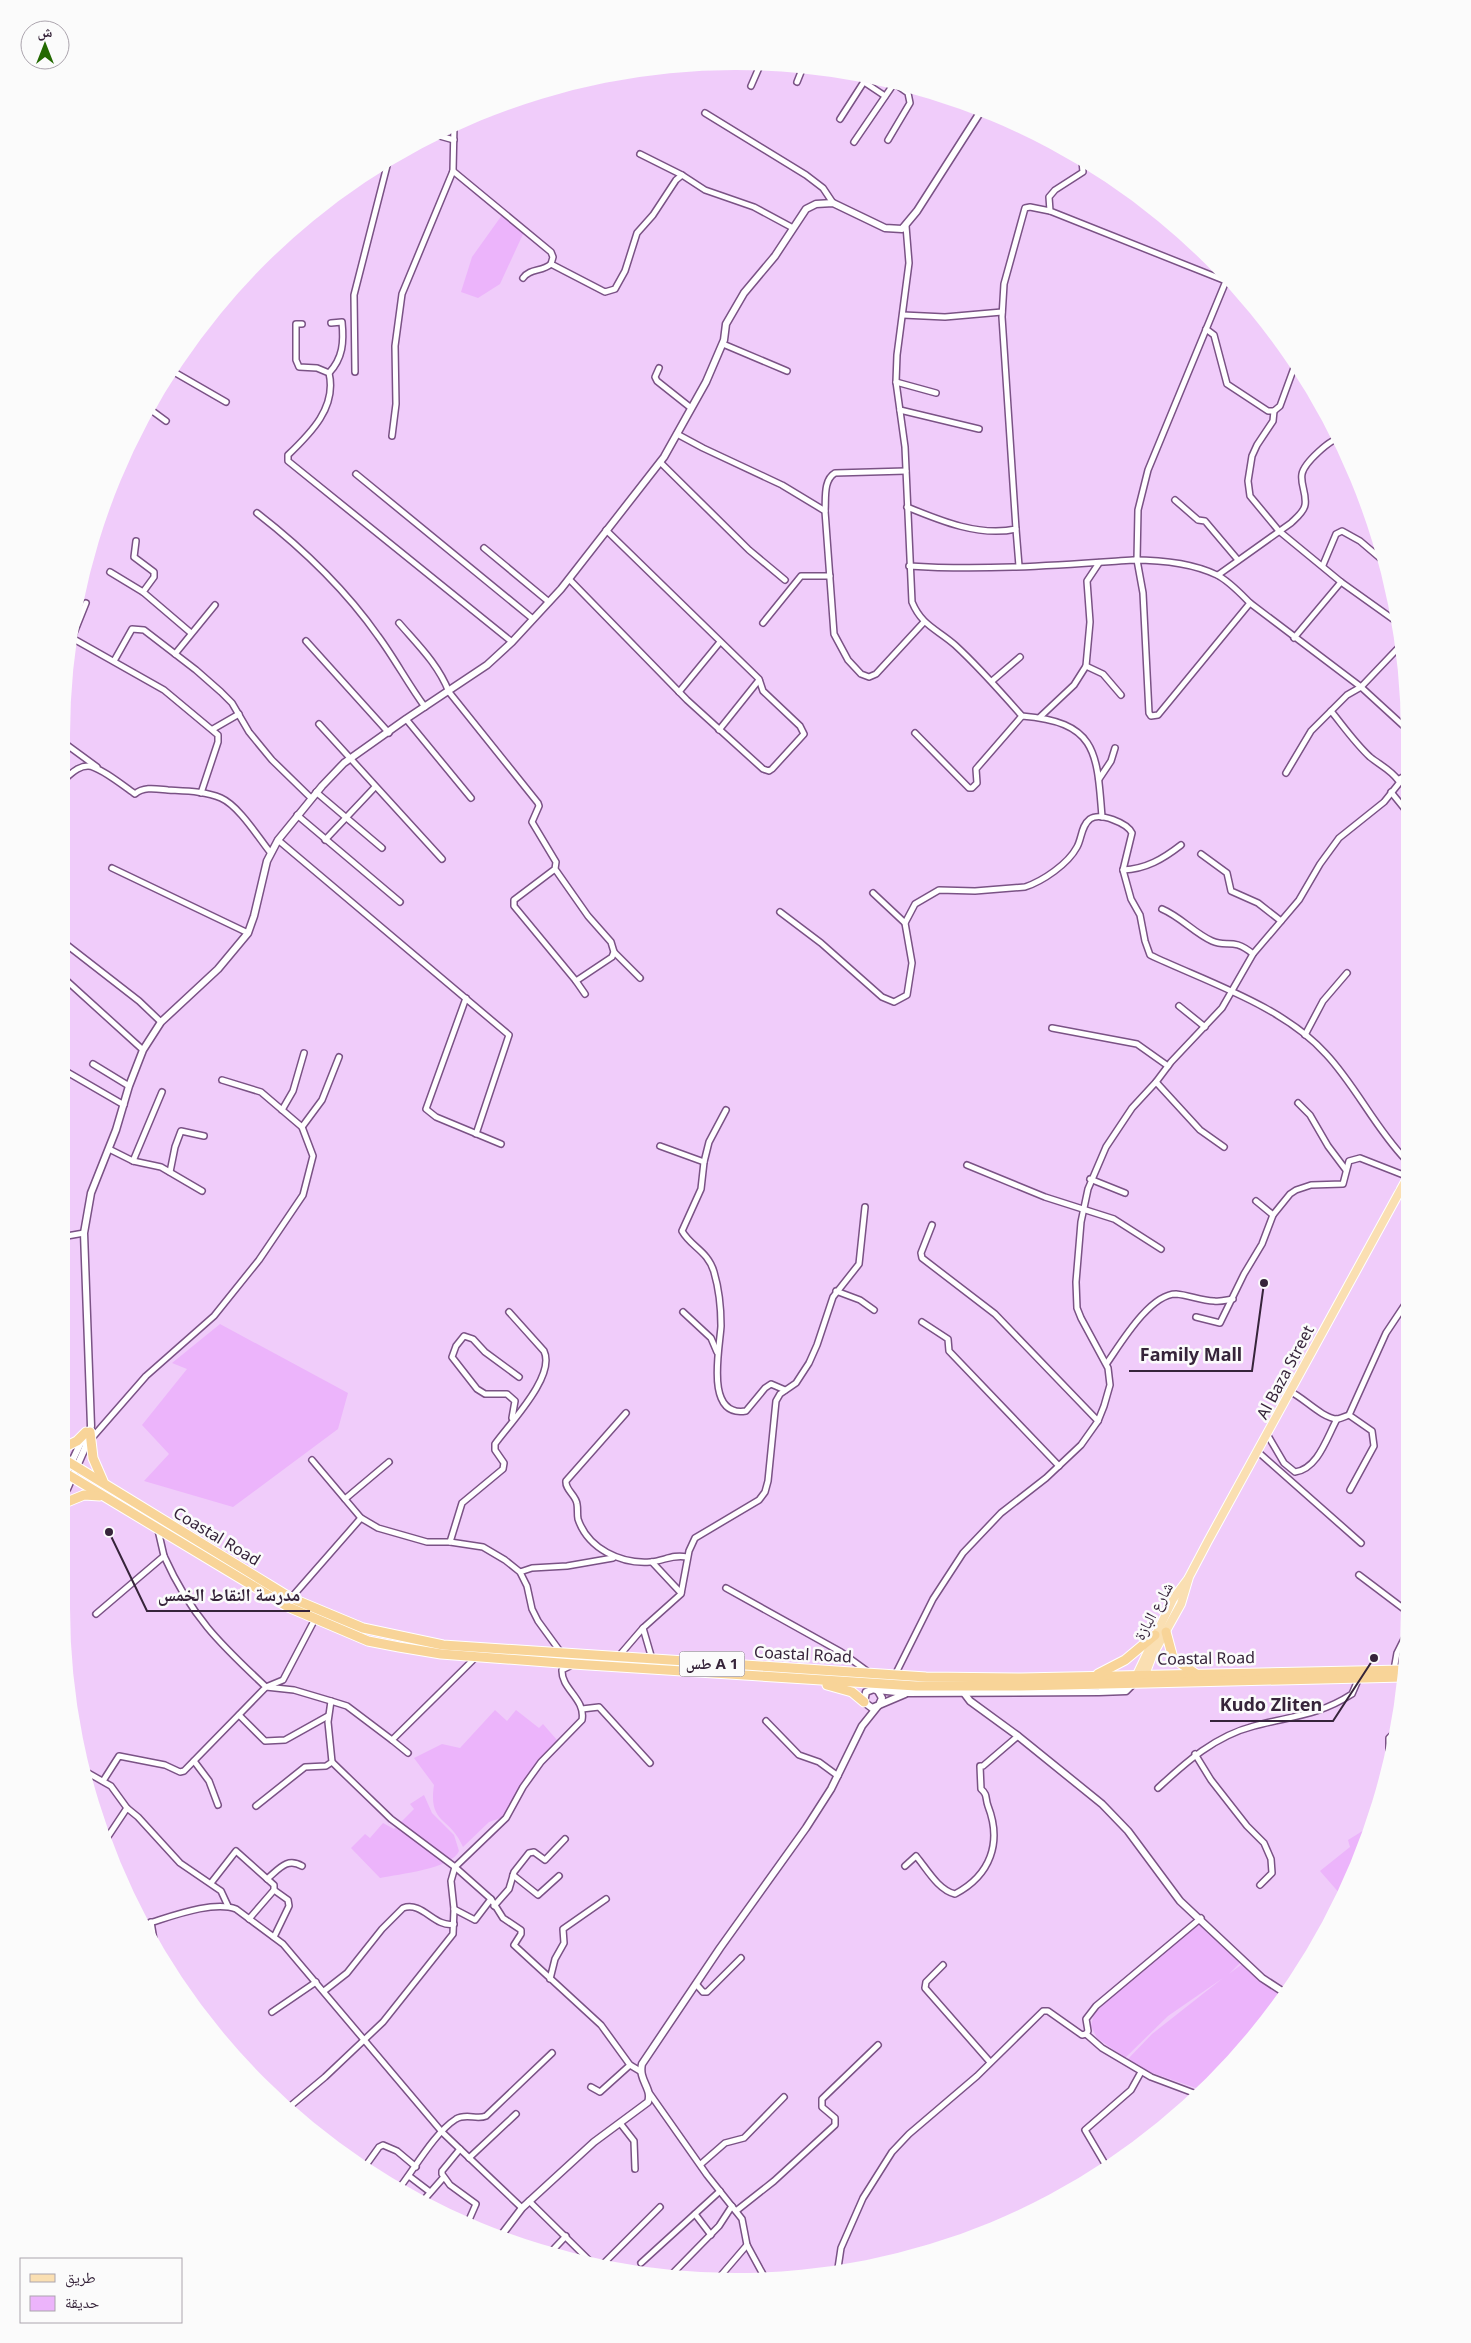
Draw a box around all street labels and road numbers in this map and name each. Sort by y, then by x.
street label: Al Baza Street [1251,1321,1319,1423]
street label: Coastal Road [169,1501,265,1571]
street label: شارع البازة [1128,1578,1178,1644]
street label: Coastal Road [754,1640,852,1668]
street label: Coastal Road [1157,1646,1255,1670]
road number: طس A 1 [680,1652,744,1676]

